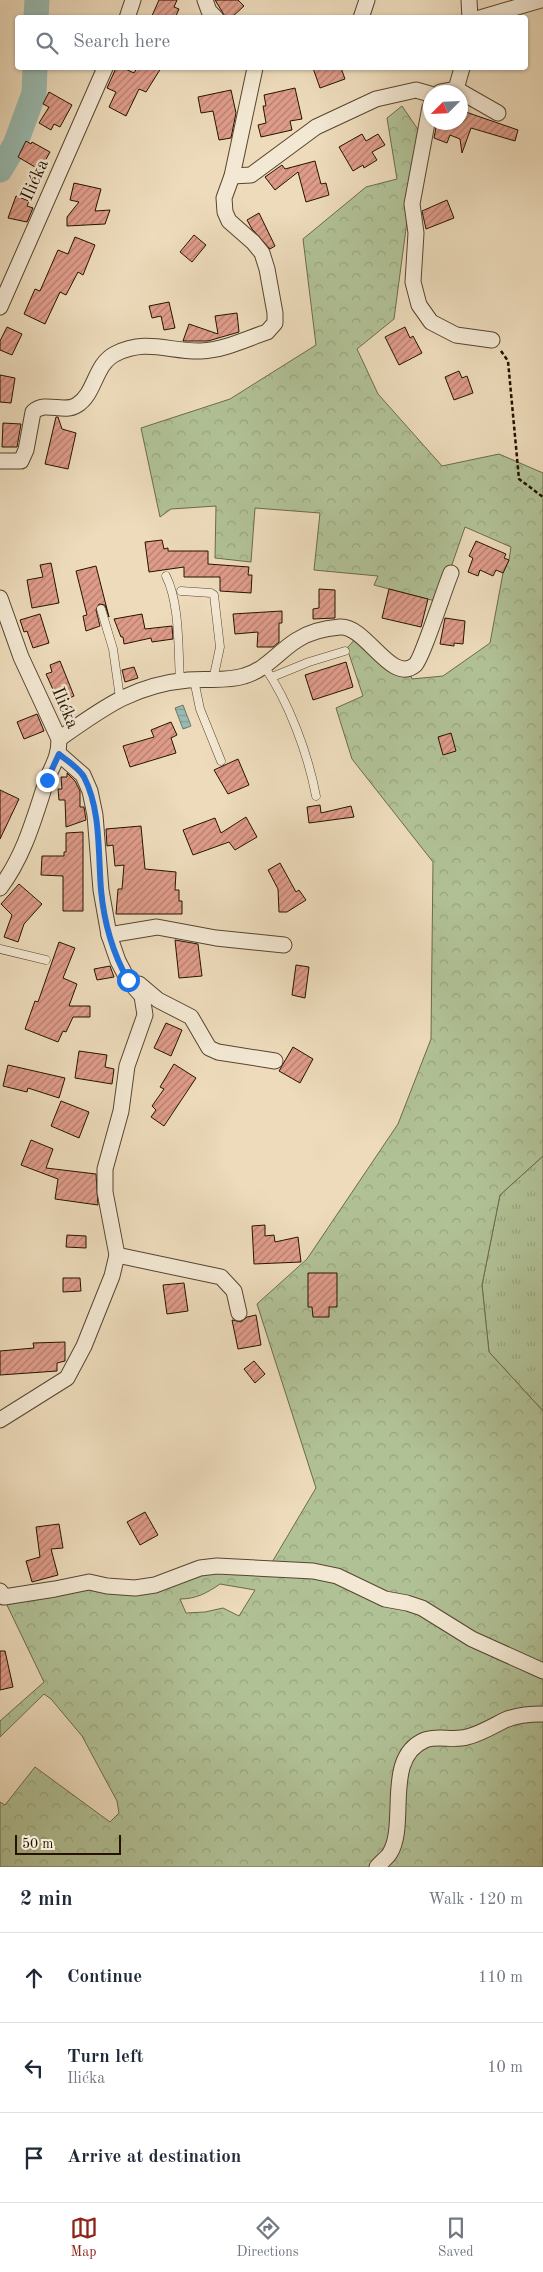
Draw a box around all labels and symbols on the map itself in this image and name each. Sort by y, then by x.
north arrow [423,85,468,130]
street label: Ilićka [18,157,52,203]
street label: Ilićka [48,685,82,731]
route end [36,769,59,792]
route start [117,969,140,992]
scale bar [15,1832,121,1855]

